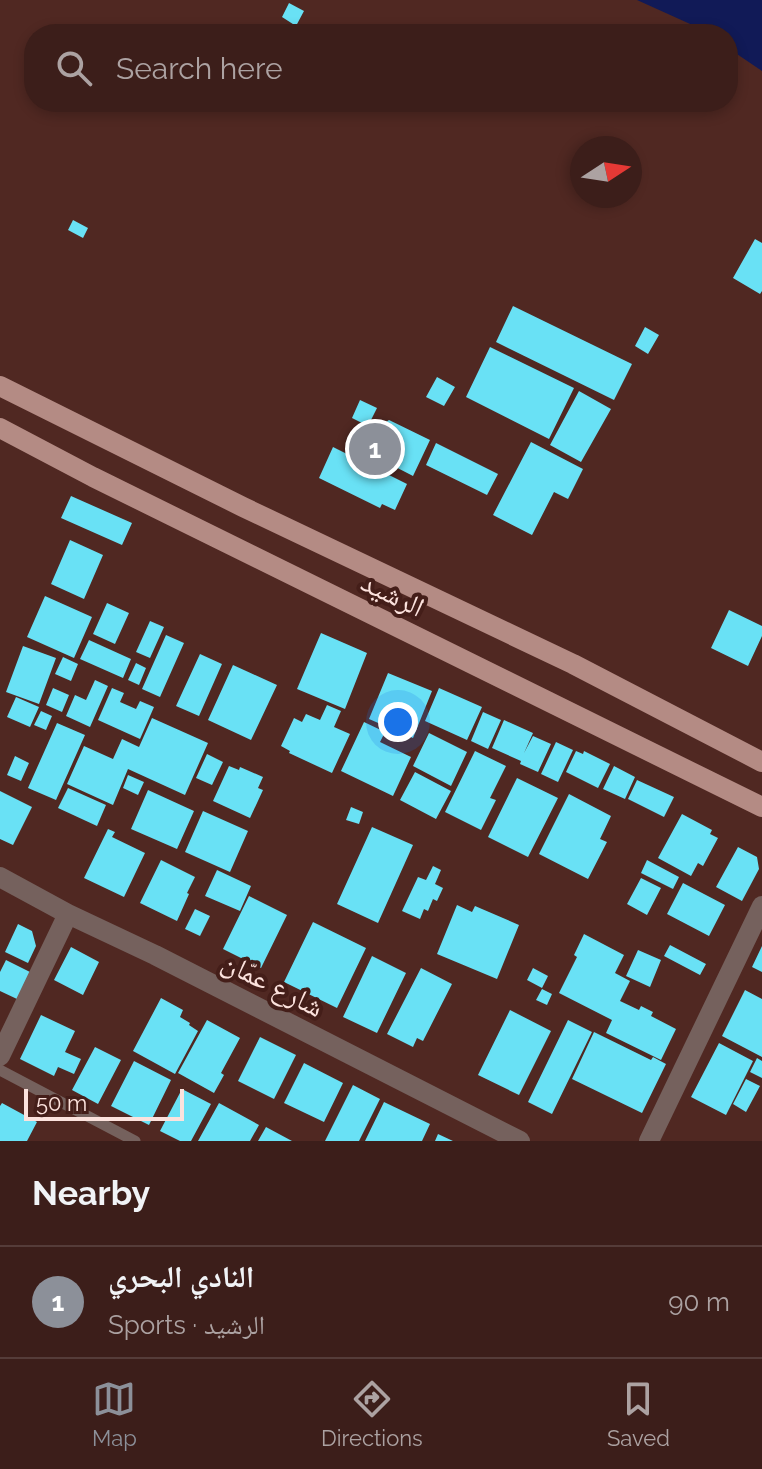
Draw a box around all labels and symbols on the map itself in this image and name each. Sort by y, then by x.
north arrow [570,136,642,208]
pin: 1 [349,419,401,479]
street label: الرشيد [356,565,430,624]
your location [378,702,418,742]
street label: شارع عمّان [216,945,329,1025]
scale bar [24,1085,184,1121]

